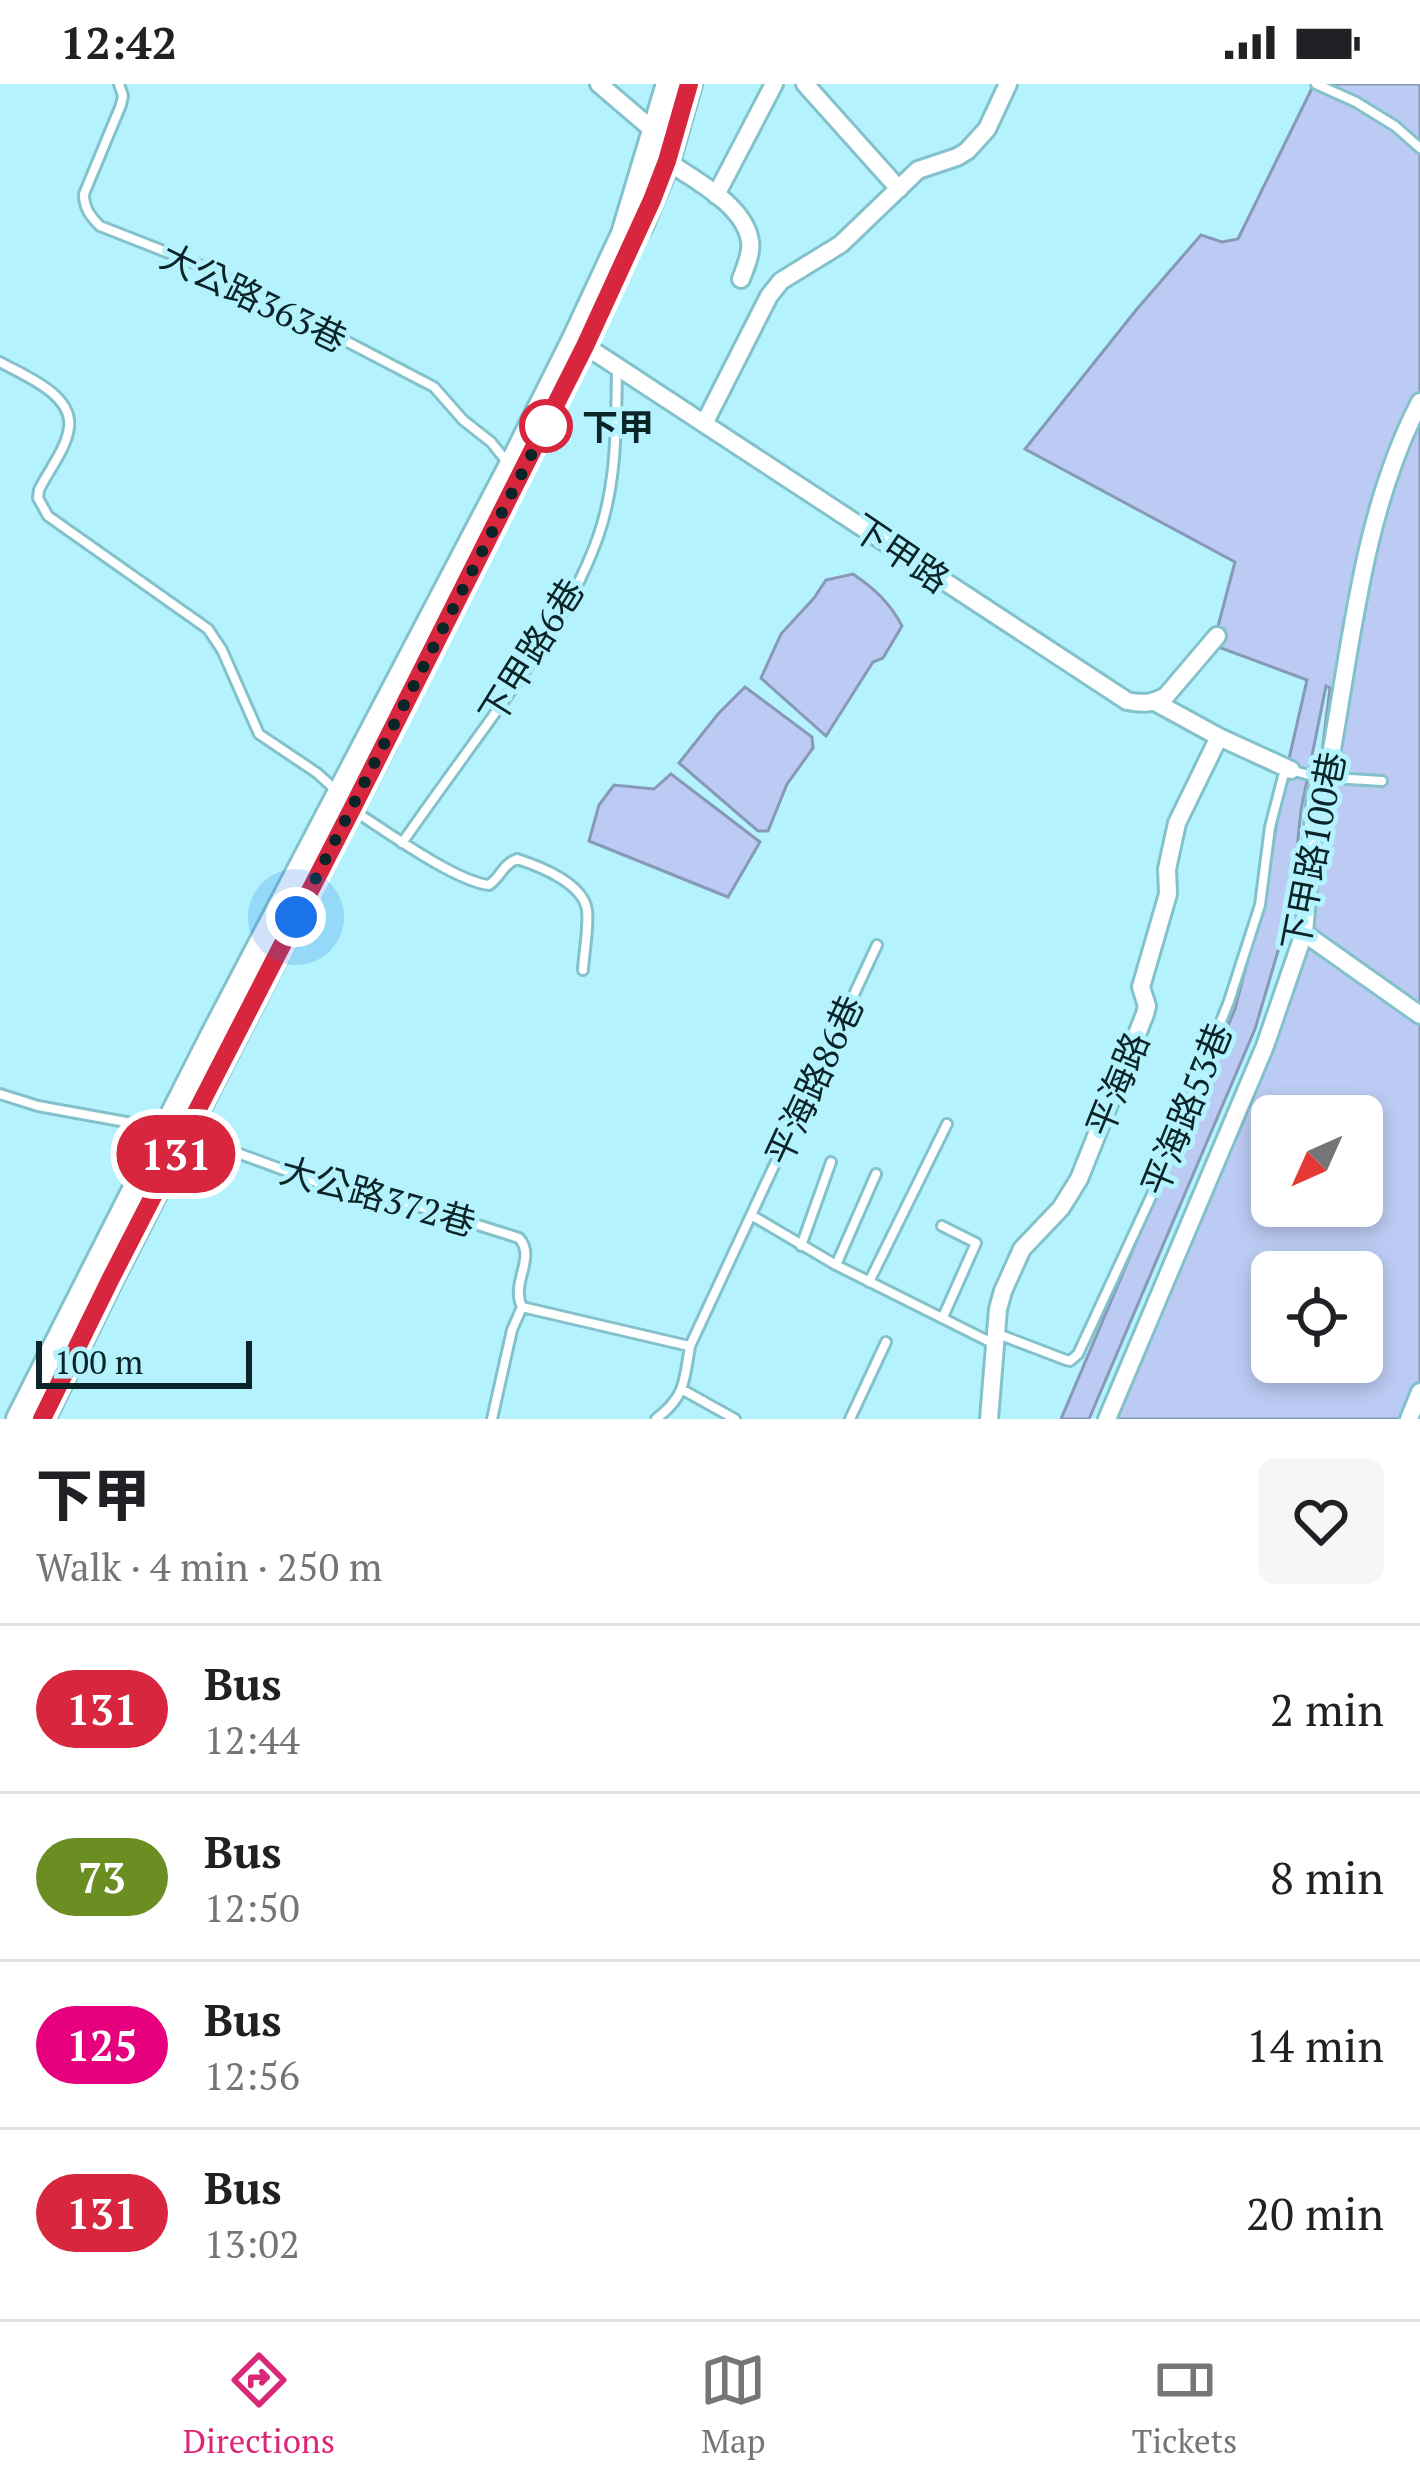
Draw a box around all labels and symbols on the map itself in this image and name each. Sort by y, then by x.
street label: 大公路363巷 [153,232,355,362]
marker: 下甲 [521,401,571,451]
place label: 下甲 [582,403,654,450]
street label: 下甲路 [843,503,959,603]
street label: 下甲路6巷 [468,569,594,733]
street label: 下甲路100巷 [1271,748,1355,954]
your location [266,887,326,947]
street label: 平海路86巷 [754,987,874,1173]
street label: 平海路53巷 [1130,1016,1242,1202]
street label: 平海路 [1075,1025,1159,1143]
north arrow [1251,1095,1383,1227]
line badge: 131 [107,1115,245,1193]
street label: 大公路372巷 [275,1146,481,1246]
scale bar [36,1335,252,1388]

